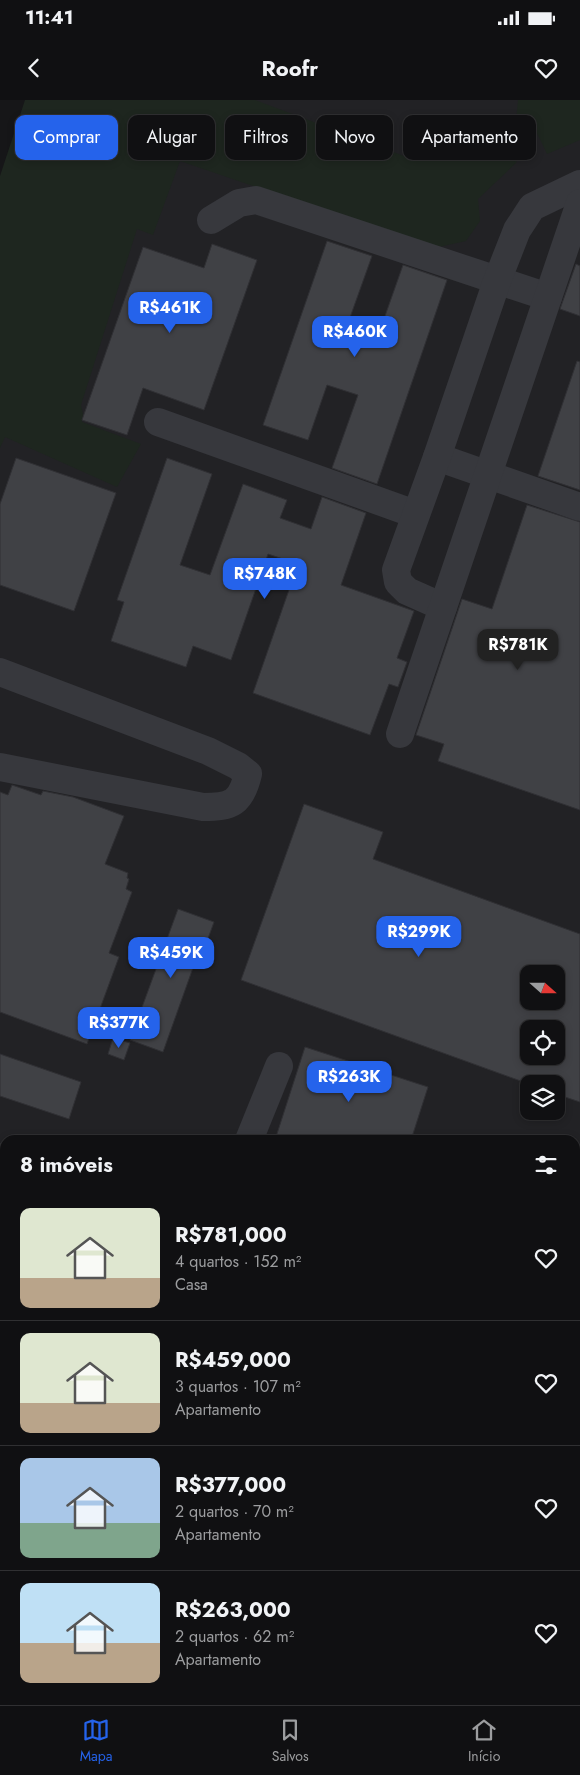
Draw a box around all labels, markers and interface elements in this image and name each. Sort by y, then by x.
text: 11:41 [25,4,73,31]
text: Roofr [262,52,318,84]
icon: back [20,54,48,82]
icon: heart [532,54,560,82]
chip: Comprar [15,115,118,160]
chip: Alugar [128,115,215,160]
chip: Filtros [225,115,306,160]
chip: Novo [316,115,393,160]
chip: Apartamento [403,115,536,160]
pin: R$461K [129,292,211,334]
text: R$461K [139,296,201,319]
pin: R$460K [314,316,396,358]
text: R$460K [323,320,387,343]
pin: R$748K [224,558,306,600]
text: R$748K [234,562,296,585]
pin: R$781K [477,628,559,671]
text: R$781K [488,633,548,656]
pin: R$299K [378,916,460,958]
text: R$299K [387,920,451,943]
pin: R$459K [130,936,212,979]
text: R$459K [139,941,203,964]
north arrow [520,965,565,1010]
map controls [520,965,565,1120]
pin: R$377K [78,1006,160,1049]
text: R$377K [89,1011,149,1034]
button: locate [520,1020,565,1065]
pin: R$263K [308,1060,390,1103]
text: R$263K [318,1065,380,1088]
button: layers [520,1075,565,1120]
text: 8 imóveis [20,1150,113,1180]
icon: filters [532,1151,560,1179]
text: R$781,000 [175,1220,287,1250]
icon: home [60,1228,120,1288]
icon: heart [532,1244,560,1272]
text: 4 quartos · 152 m² [175,1250,301,1273]
text: Casa [175,1273,208,1296]
text: R$459,000 [175,1345,291,1375]
icon: home [60,1353,120,1413]
icon: heart [532,1369,560,1397]
text: 3 quartos · 107 m² [175,1375,301,1398]
text: Apartamento [175,1398,261,1421]
text: R$377,000 [175,1470,286,1500]
icon: home [60,1478,120,1538]
icon: heart [532,1494,560,1522]
text: 2 quartos · 70 m² [175,1500,294,1523]
text: Apartamento [175,1523,261,1546]
text: R$263,000 [175,1595,291,1625]
icon: home [60,1603,120,1663]
icon: heart [532,1619,560,1647]
text: 2 quartos · 62 m² [175,1625,294,1648]
text: Apartamento [175,1648,261,1671]
tab: Mapa [80,1716,112,1766]
tab: Salvos [272,1716,309,1766]
tab: Início [468,1716,500,1766]

